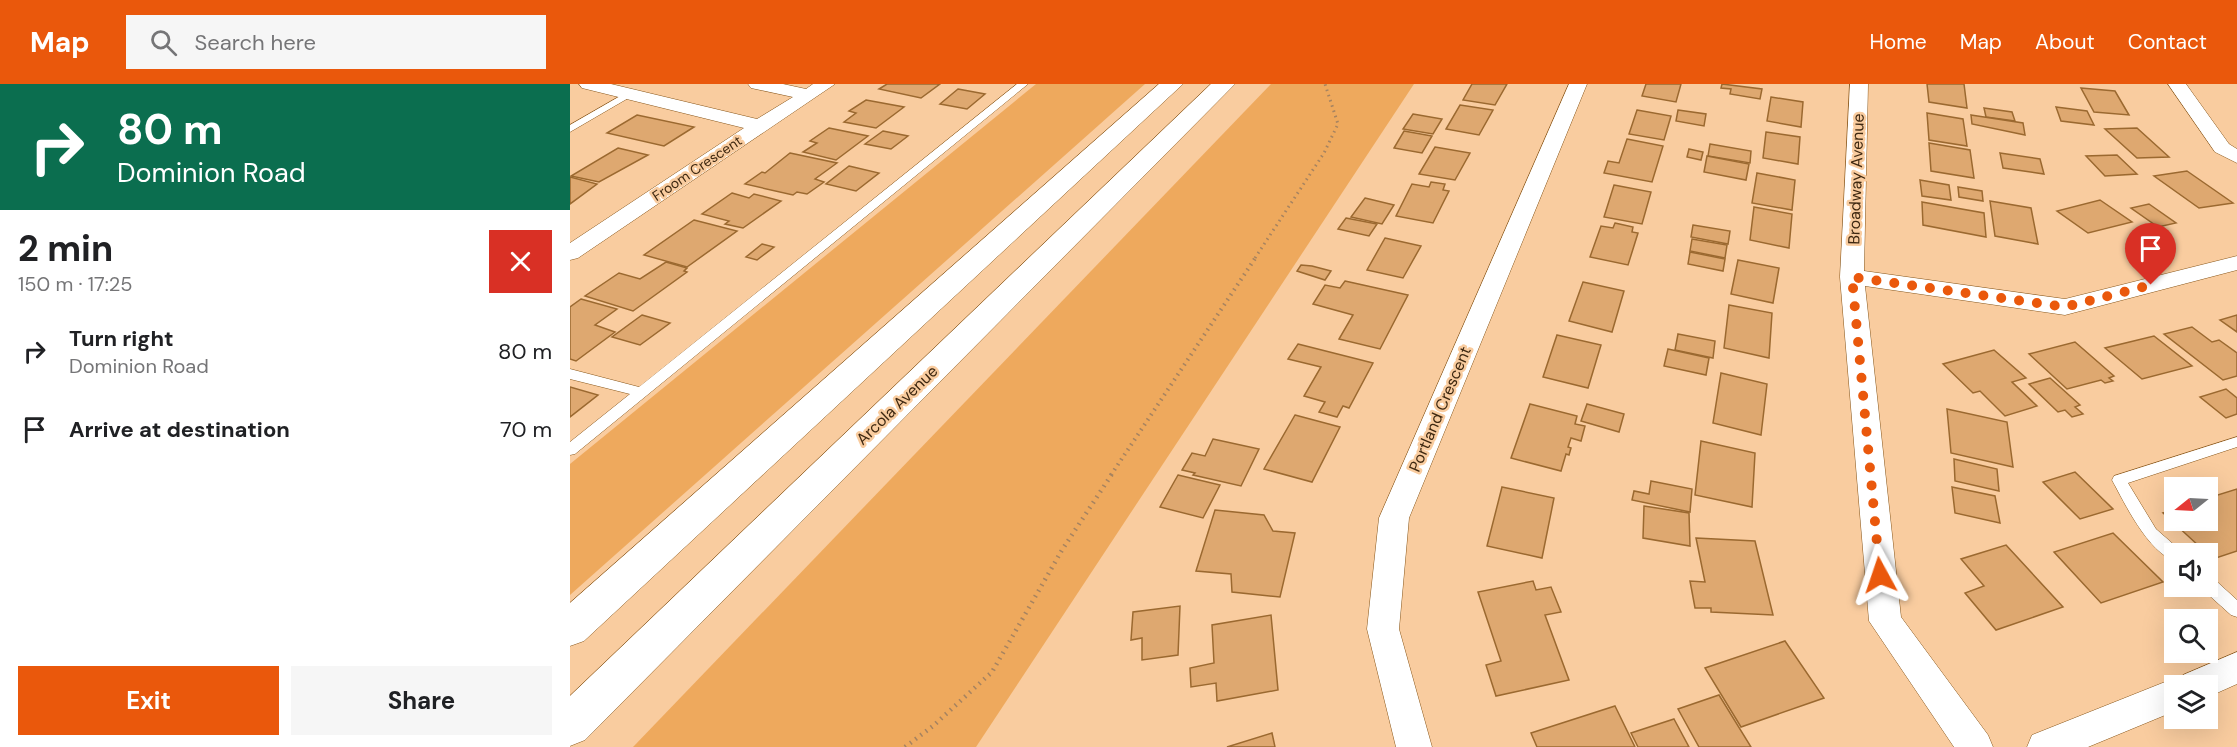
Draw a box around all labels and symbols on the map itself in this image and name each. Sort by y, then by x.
street label: Broadway Avenue [1843,113,1869,245]
street label: Froom Crescent [649,131,745,205]
pin [2125,223,2176,285]
street label: Portland Crescent [1404,343,1476,475]
street label: Arcola Avenue [852,361,942,449]
north arrow [2164,477,2218,531]
position arrow [1848,543,1912,607]

